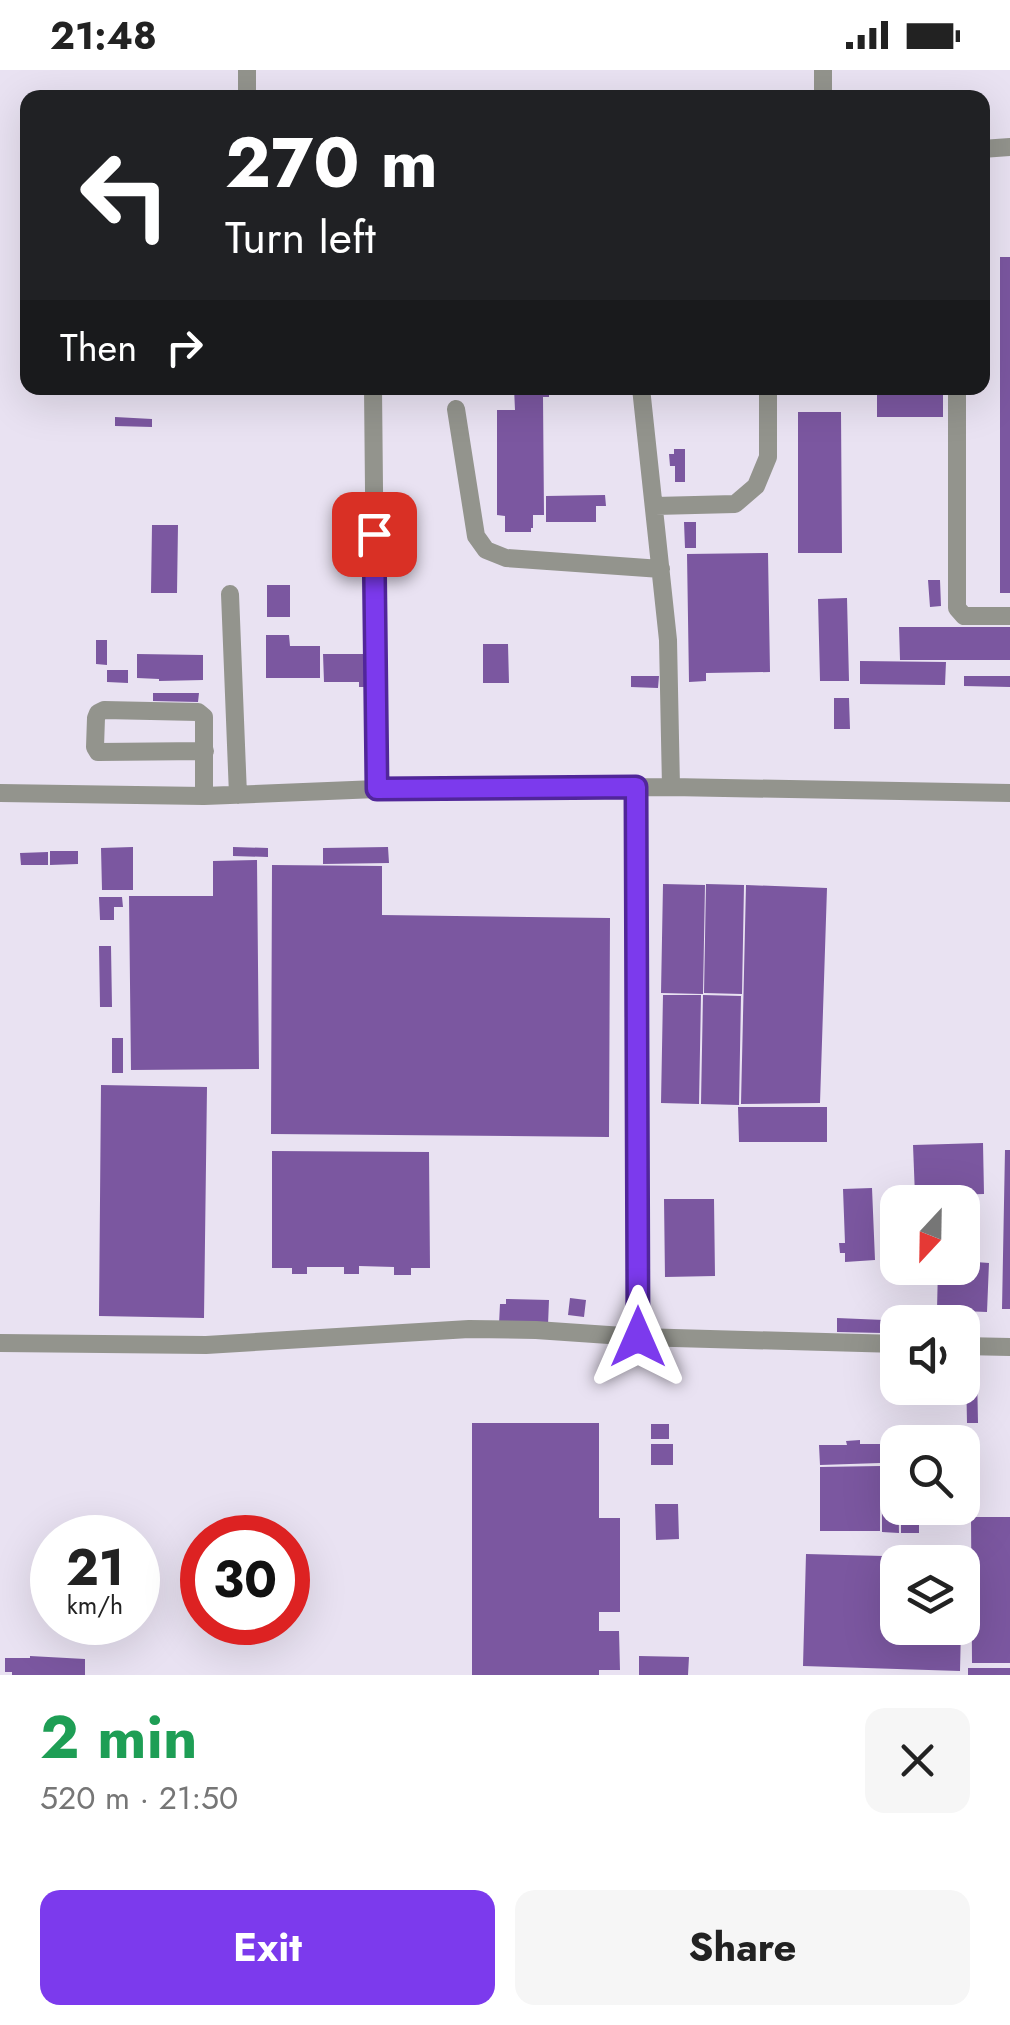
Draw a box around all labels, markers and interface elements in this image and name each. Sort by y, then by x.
text: 21:48 [50,8,157,63]
text: 270 m [225,112,438,213]
icon: left [60,130,190,260]
text: Turn left [225,205,376,270]
text: Then [60,320,137,375]
icon: right [157,320,212,375]
pin [332,492,417,577]
icon: arrive [347,507,402,562]
north arrow [880,1185,980,1285]
map controls [880,1185,980,1645]
position arrow [586,1285,690,1389]
button: sound [880,1305,980,1405]
button: search [880,1425,980,1525]
speed limit sign: 30 [180,1515,310,1645]
text: 21 [66,1531,124,1604]
button: layers [880,1545,980,1645]
text: km/h [67,1587,123,1623]
text: 2 min [40,1694,198,1781]
button: close [865,1708,970,1813]
text: 520 m · 21:50 [40,1775,238,1821]
button: Exit [40,1890,495,2005]
button: Share [515,1890,970,2005]

